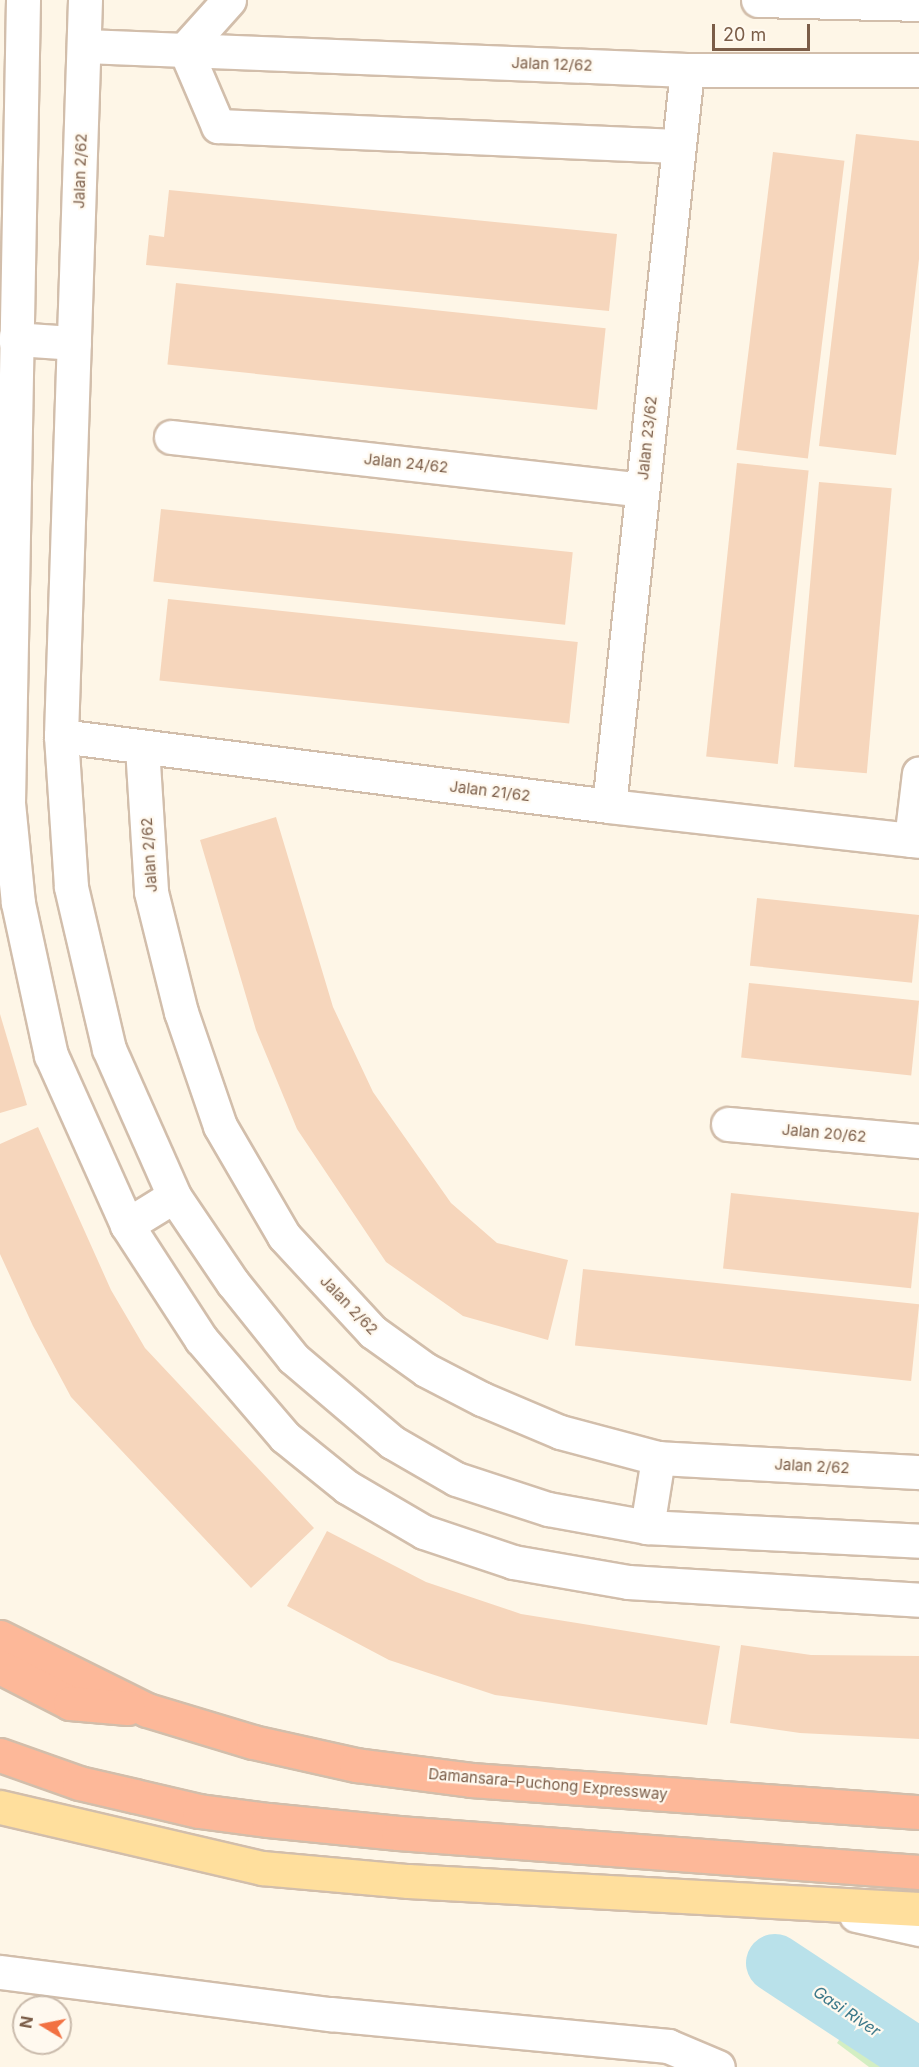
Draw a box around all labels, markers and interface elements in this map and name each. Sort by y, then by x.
scale bar [715,12,812,50]
text: 20 m [723,24,766,45]
street label: Jalan 12/62 [511,54,593,74]
street label: Jalan 2/62 [70,133,90,209]
street label: Jalan 23/62 [634,395,660,481]
street label: Jalan 24/62 [363,450,449,476]
street label: Jalan 21/62 [449,777,531,805]
street label: Jalan 2/62 [137,817,161,893]
street label: Jalan 20/62 [781,1120,867,1146]
street label: Jalan 2/62 [316,1272,382,1338]
street label: Jalan 2/62 [774,1455,850,1477]
street label: Damansara–Puchong Expressway [428,1765,668,1803]
water label: Gasi River [810,1982,884,2040]
north arrow [12,1995,72,2055]
text: N [15,2014,37,2030]

